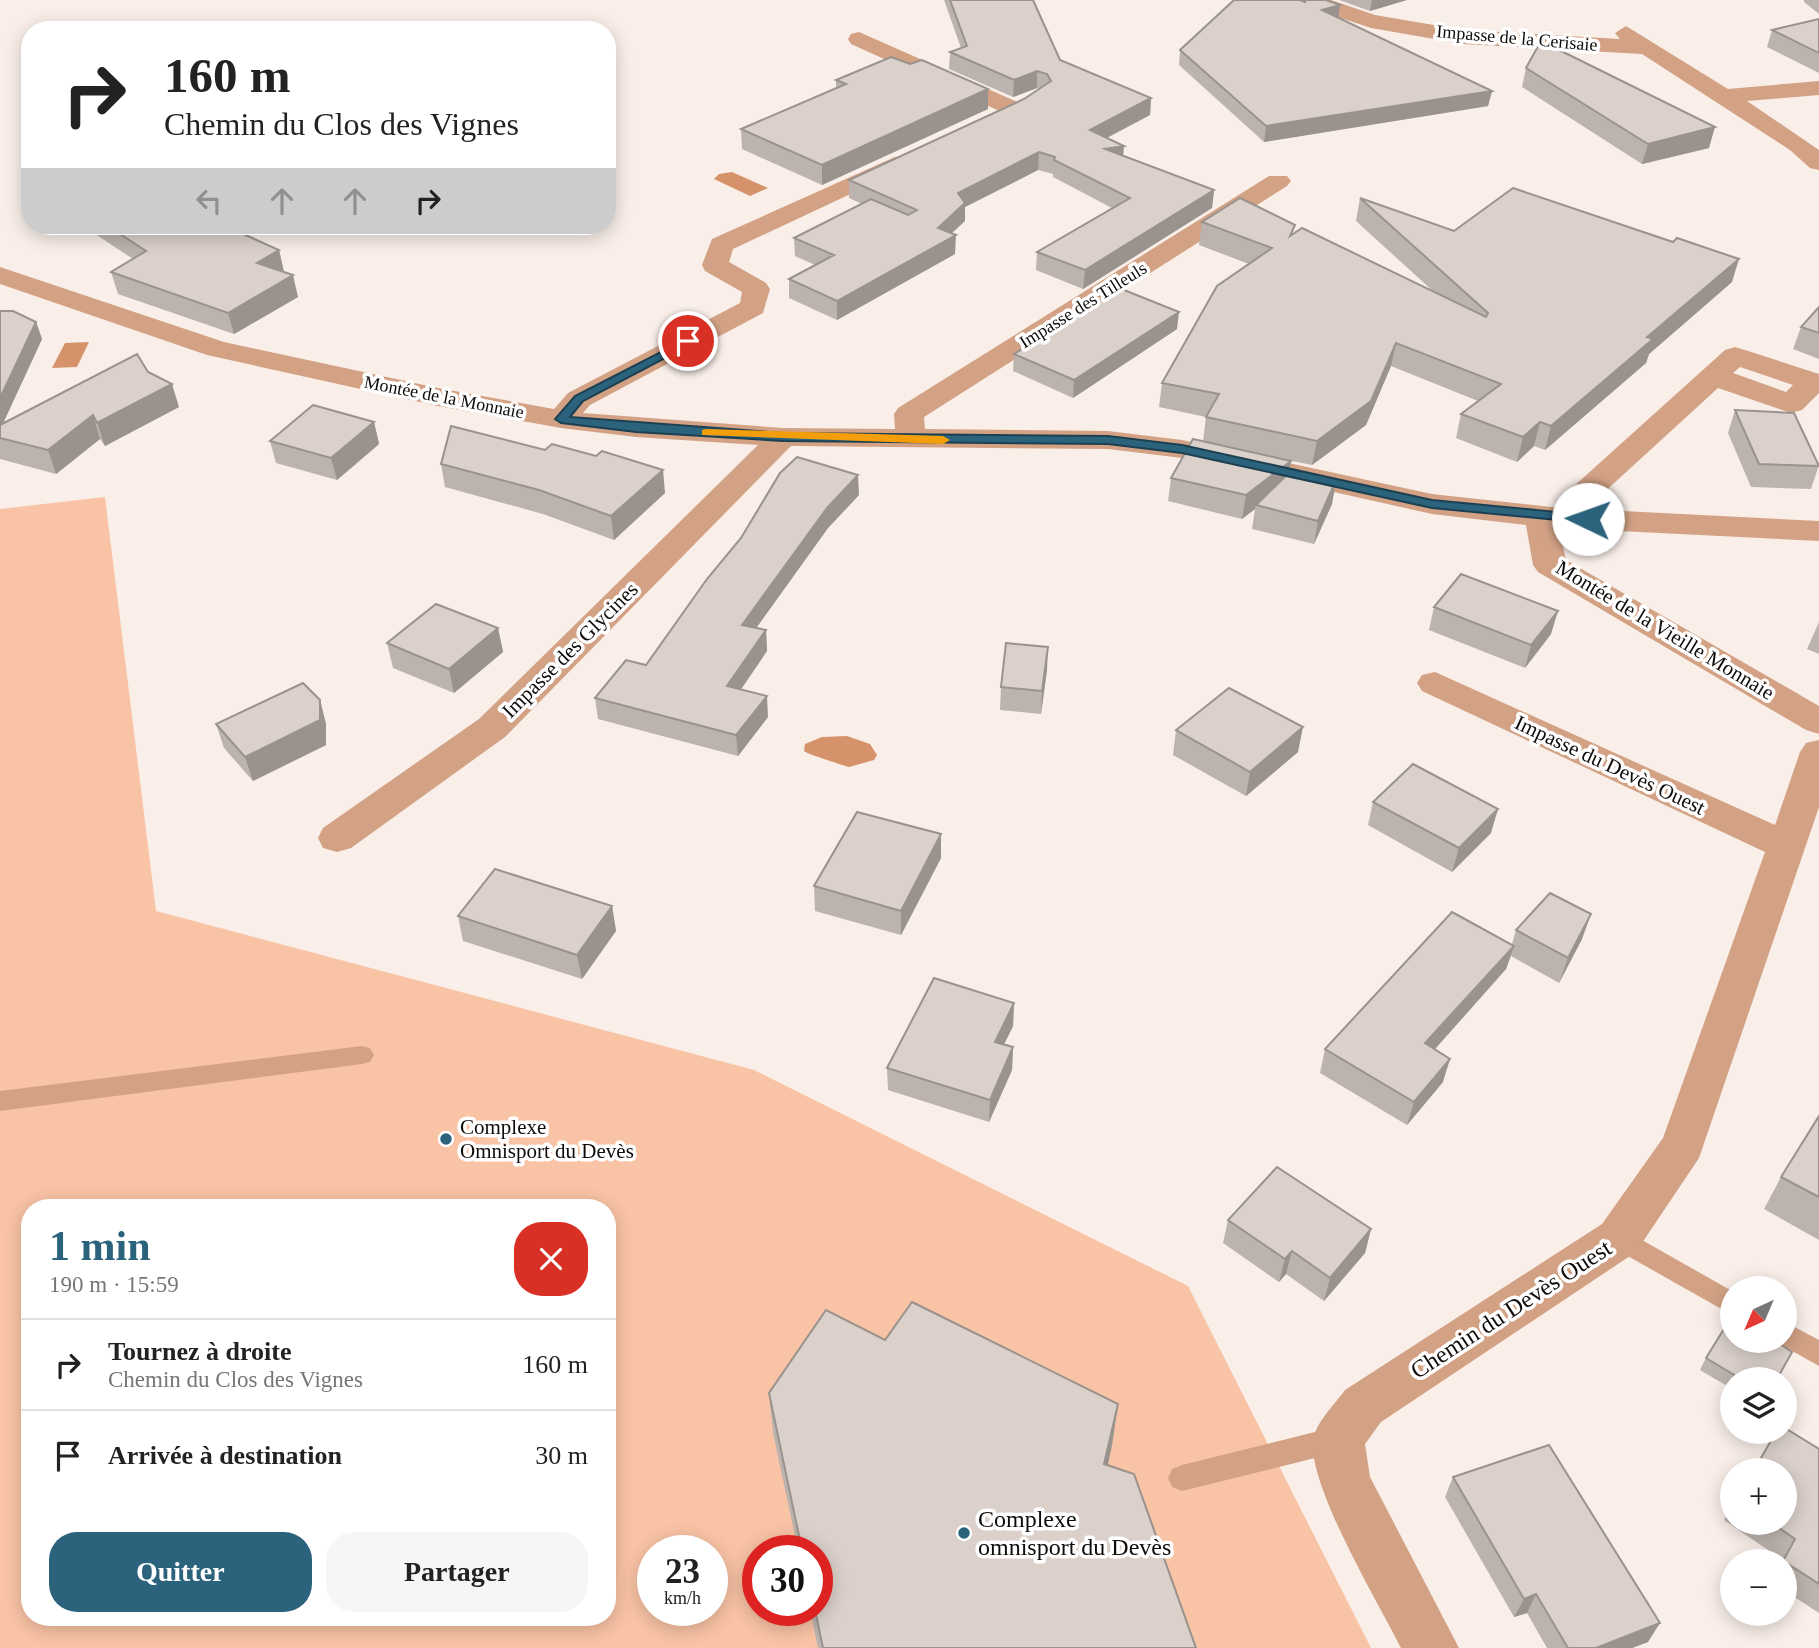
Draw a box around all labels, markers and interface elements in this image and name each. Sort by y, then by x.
street label: Impasse de la Cerisaie [1436,21,1598,55]
text: 160 m [164,48,291,103]
icon: right [49,49,140,140]
text: Chemin du Clos des Vignes [164,106,519,142]
icon: left [190,182,228,220]
icon: ahead [263,182,301,220]
icon: ahead [336,182,374,220]
icon: right [409,182,447,220]
street label: Impasse des Tilleuls [1016,258,1150,352]
pin [658,311,718,371]
icon: arrive [669,322,707,360]
street label: Montée de la Monnaie [362,372,526,422]
position arrow [1551,482,1625,556]
street label: Montée de la Vieille Monnaie [1552,555,1778,705]
street label: Impasse des Glycines [497,577,643,723]
street label: Impasse du Devès Ouest [1511,710,1709,820]
place label: Complexe Omnisport du Devès [460,1115,634,1163]
marker: Complexe Omnisport du Devès [438,1131,454,1147]
button: close [514,1222,588,1296]
text: 1 min [49,1223,151,1269]
street label: Chemin du Devès Ouest [1406,1234,1616,1384]
text: 190 m · 15:59 [49,1272,179,1297]
north arrow [1720,1276,1797,1353]
map controls [1720,1276,1797,1626]
text: Tournez à droite [108,1337,291,1366]
icon: right [49,1346,87,1384]
text: 160 m [522,1350,588,1379]
text: Chemin du Clos des Vignes [108,1367,363,1392]
button: layers [1720,1367,1797,1444]
icon: arrive [49,1437,87,1475]
text: Arrivée à destination [108,1441,342,1470]
text: 30 m [535,1441,588,1470]
button: + [1720,1458,1797,1535]
place label: Complexe omnisport du Devès [978,1506,1171,1560]
marker: Complexe omnisport du Devès [956,1525,972,1541]
button: Quitter [49,1532,312,1612]
button: Partager [326,1532,588,1612]
speed limit sign: 30 [742,1535,833,1626]
button: − [1720,1549,1797,1626]
text: 23 [665,1552,700,1591]
text: km/h [664,1588,701,1608]

